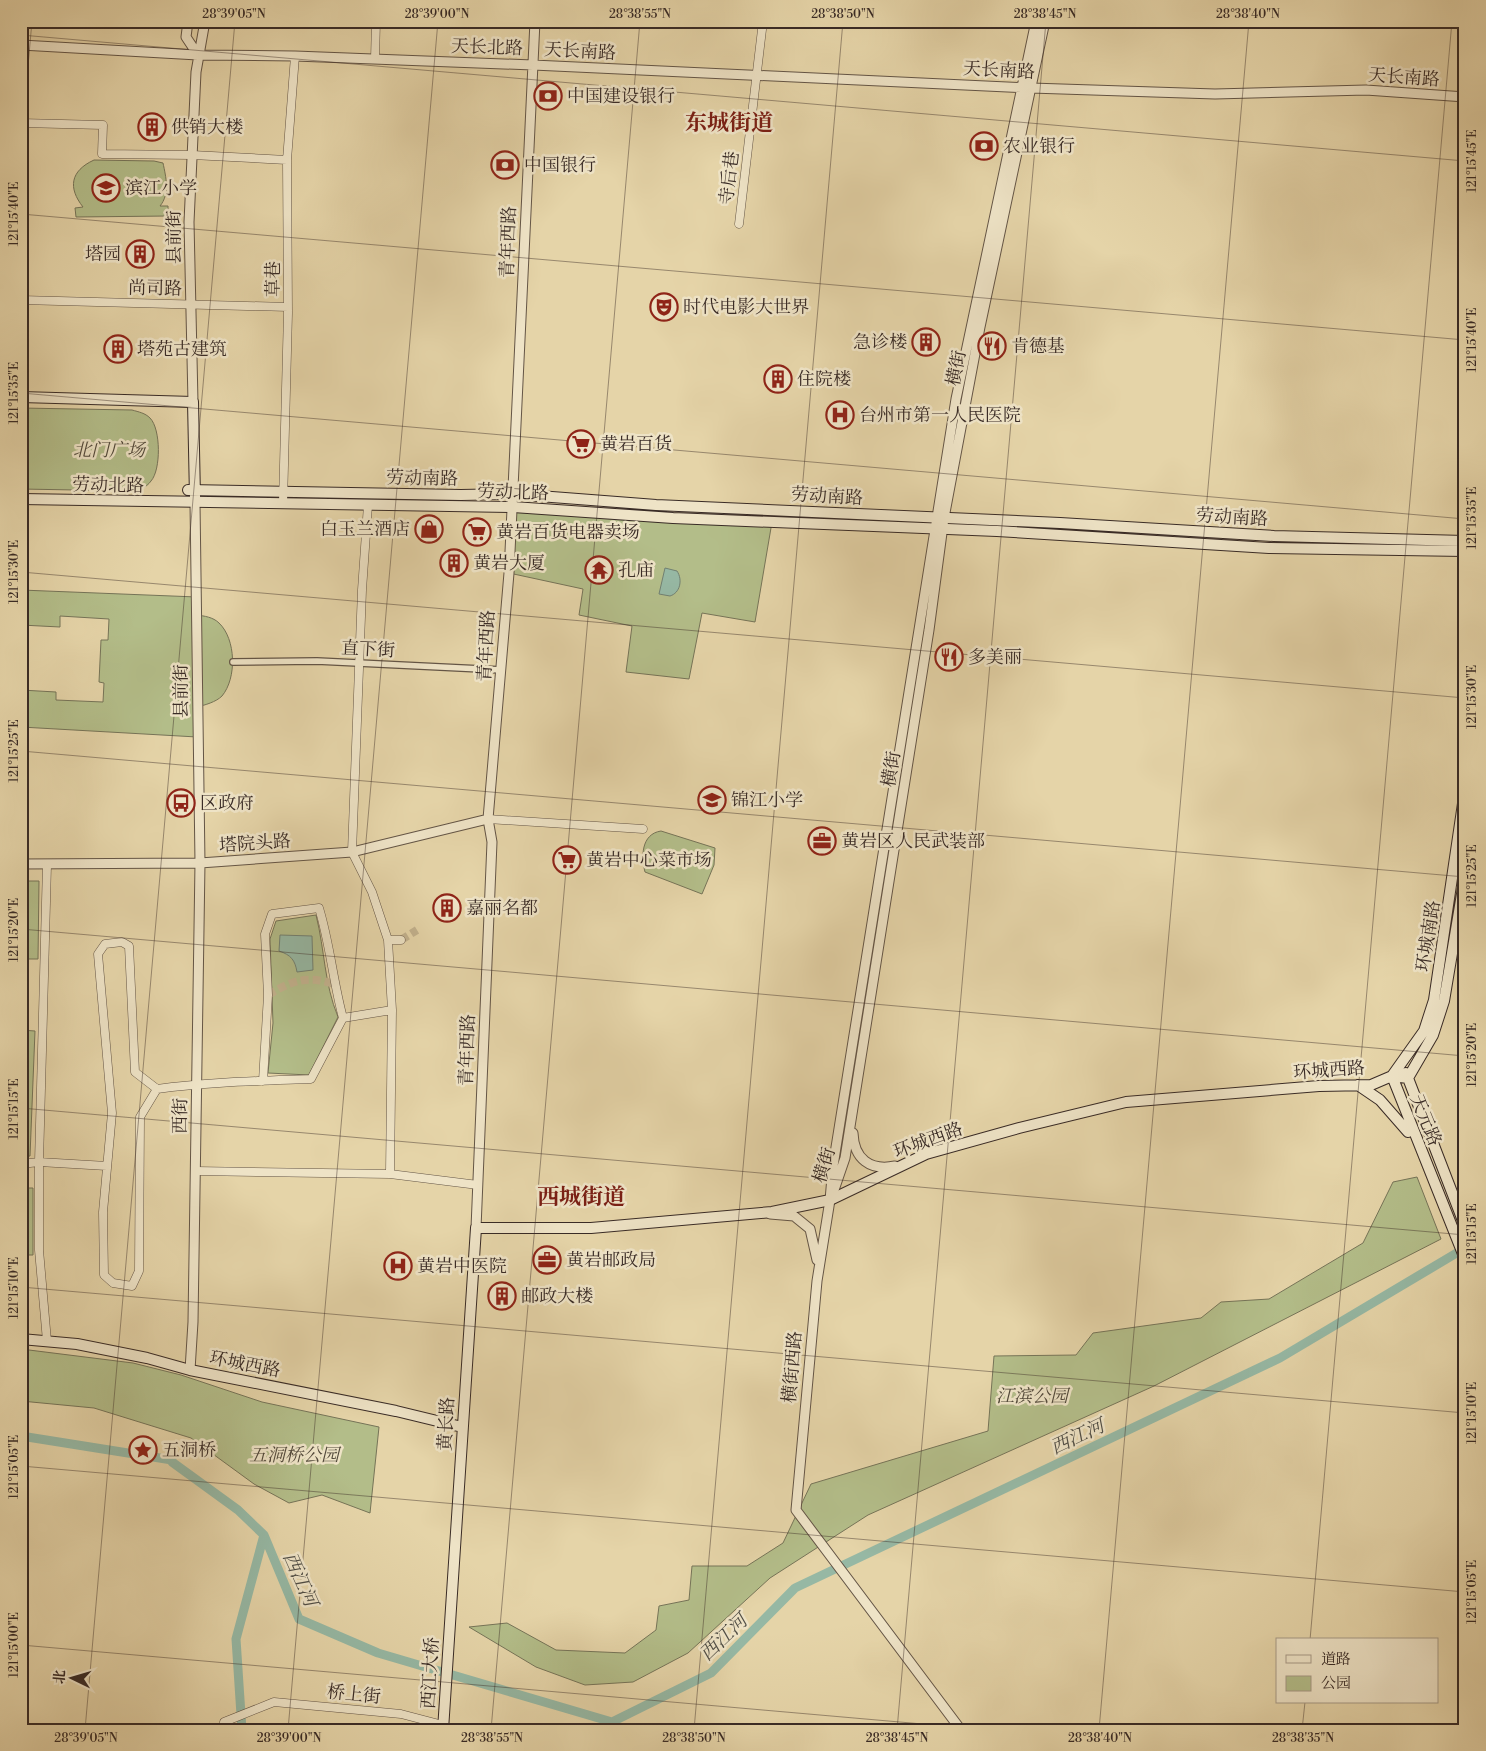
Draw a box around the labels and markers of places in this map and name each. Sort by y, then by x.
bank icon: 中国建设银行 [533,81,563,111]
place label: 中国建设银行 [567,85,675,108]
building icon: 供销大楼 [137,112,167,142]
place label: 供销大楼 [171,116,243,139]
bank icon: 农业银行 [969,131,999,161]
place label: 农业银行 [1003,135,1075,158]
bank icon: 中国银行 [490,150,520,180]
place label: 中国银行 [524,154,596,177]
school or university icon: 滨江小学 [91,173,121,203]
place label: 滨江小学 [125,177,197,200]
building icon: 塔园 [125,239,155,269]
place label: 塔园 [85,243,121,266]
theatre icon: 时代电影大世界 [649,292,679,322]
place label: 时代电影大世界 [683,296,809,319]
building icon: 急诊楼 [911,327,941,357]
place label: 急诊楼 [853,331,907,354]
restaurant icon: 肯德基 [977,331,1007,361]
building icon: 塔苑古建筑 [103,334,133,364]
place label: 肯德基 [1011,335,1065,358]
place label: 塔苑古建筑 [137,338,227,361]
building icon: 住院楼 [763,364,793,394]
place label: 住院楼 [797,368,851,391]
hospital icon: 台州市第一人民医院 [825,400,855,430]
place label: 台州市第一人民医院 [859,404,1021,427]
supermarket icon: 黄岩百货 [566,429,596,459]
place label: 黄岩百货 [600,433,672,456]
shop icon: 白玉兰酒店 [414,514,444,544]
supermarket icon: 黄岩百货电器卖场 [462,517,492,547]
place label: 白玉兰酒店 [320,518,410,541]
place label: 黄岩百货电器卖场 [496,521,640,544]
building icon: 黄岩大厦 [439,548,469,578]
place label: 黄岩大厦 [473,552,545,575]
temple icon: 孔庙 [584,555,614,585]
place label: 孔庙 [618,559,654,582]
restaurant icon: 多美丽 [934,642,964,672]
place label: 多美丽 [968,646,1022,669]
school or university icon: 锦江小学 [697,785,727,815]
bus stop icon: 区政府 [166,788,196,818]
place label: 锦江小学 [731,789,803,812]
place label: 区政府 [200,792,254,815]
office icon: 黄岩区人民武装部 [807,826,837,856]
place label: 黄岩区人民武装部 [841,830,985,853]
supermarket icon: 黄岩中心菜市场 [552,845,582,875]
place label: 黄岩中心菜市场 [586,849,712,872]
building icon: 嘉丽名都 [432,893,462,923]
place label: 嘉丽名都 [466,897,538,920]
office icon: 黄岩邮政局 [532,1245,562,1275]
place label: 黄岩邮政局 [566,1249,656,1272]
hospital icon: 黄岩中医院 [383,1251,413,1281]
place label: 黄岩中医院 [417,1255,507,1278]
building icon: 邮政大楼 [487,1281,517,1311]
place label: 邮政大楼 [521,1285,593,1308]
place icon: 五洞桥 [128,1435,158,1465]
place label: 五洞桥 [162,1439,216,1462]

